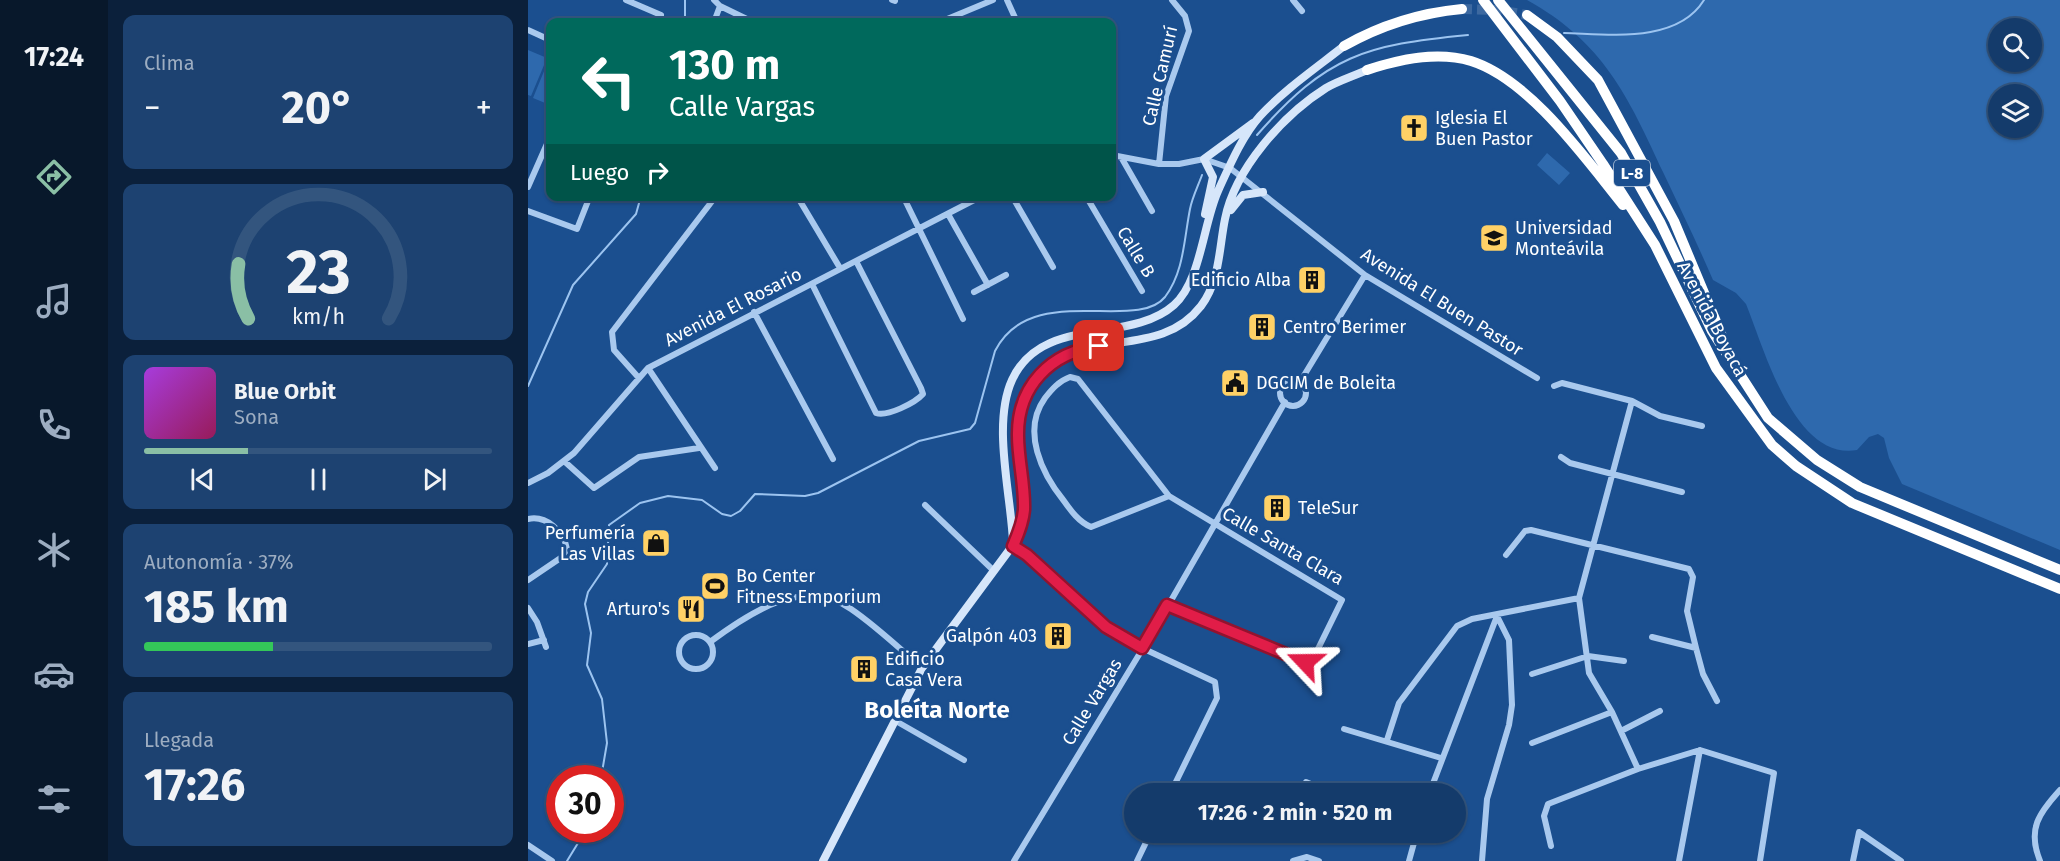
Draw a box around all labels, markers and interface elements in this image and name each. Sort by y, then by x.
map controls [1988,18,2042,138]
button: search [1988,18,2042,72]
street label: Calle Camurí [1138,24,1182,128]
text: 130 m [669,40,780,90]
text: 17:24 [24,41,84,73]
icon: left [570,42,648,120]
text: Clima [144,51,195,75]
text: 20° [281,81,355,135]
button: layers [1988,84,2042,138]
text: − [144,88,161,128]
text: + [476,88,492,128]
text: Calle Vargas [669,91,815,123]
place label: Iglesia El Buen Pastor [1435,107,1533,150]
church icon: Iglesia El Buen Pastor [1398,112,1430,144]
icon: directions [33,156,75,198]
icon: right [641,156,674,189]
text: Luego [570,159,629,186]
road number: L-8 [1614,160,1650,186]
place label: Universidad Monteávila [1515,217,1613,260]
school or university icon: Universidad Monteávila [1478,222,1510,254]
street label: Calle B [1112,223,1160,281]
text: 23 [286,235,350,310]
street label: Avenida El Buen Pastor [1357,243,1527,361]
street label: Avenida Boyacá [1672,257,1752,381]
street label: Avenida El Rosario [661,263,805,351]
building icon: Edificio Alba [1296,264,1328,296]
place label: Edificio Alba [1191,269,1291,291]
icon: music [33,280,75,322]
text: km/h [291,304,345,330]
building icon: Centro Berimer [1246,311,1278,343]
place label: Centro Berimer [1283,316,1406,338]
pin [1073,320,1124,371]
icon: arrive [1082,329,1115,362]
public building icon: DGCIM de Boleita [1219,367,1251,399]
place label: DGCIM de Boleita [1256,372,1396,394]
text: Blue Orbit [234,378,336,405]
icon: phone [33,404,75,446]
text: Sona [234,405,279,429]
icon: previous [186,463,219,496]
icon: pause [302,463,335,496]
icon: next [418,463,451,496]
building icon: TeleSur [1261,492,1293,524]
place label: TeleSur [1298,497,1358,519]
street label: Calle Santa Clara [1218,502,1348,590]
place label: Perfumería Las Villas [545,522,635,565]
shop icon: Perfumería Las Villas [640,527,672,559]
icon: climate [33,529,75,571]
text: Autonomía · 37% [144,550,294,574]
place label: Bo Center Fitness Emporium [736,565,882,608]
sports icon: Bo Center Fitness Emporium [699,570,731,602]
text: 185 km [144,580,289,634]
restaurant icon: Arturo's [675,593,707,625]
place label: Arturo's [607,598,670,620]
building icon: Galpón 403 [1042,620,1074,652]
place label: Galpón 403 [946,625,1037,647]
position arrow [1273,630,1337,694]
place label: Edificio Casa Vera [885,648,963,691]
icon: car [33,653,75,695]
building icon: Edificio Casa Vera [848,653,880,685]
street label: Calle Vargas [1058,655,1126,749]
district label: Boleíta Norte [864,696,1010,724]
text: Llegada [144,728,214,752]
text: 17:26 [144,758,245,812]
speed limit sign: 30 [546,765,624,843]
icon: filters [33,778,75,820]
text: 17:26 · 2 min · 520 m [1198,799,1392,826]

